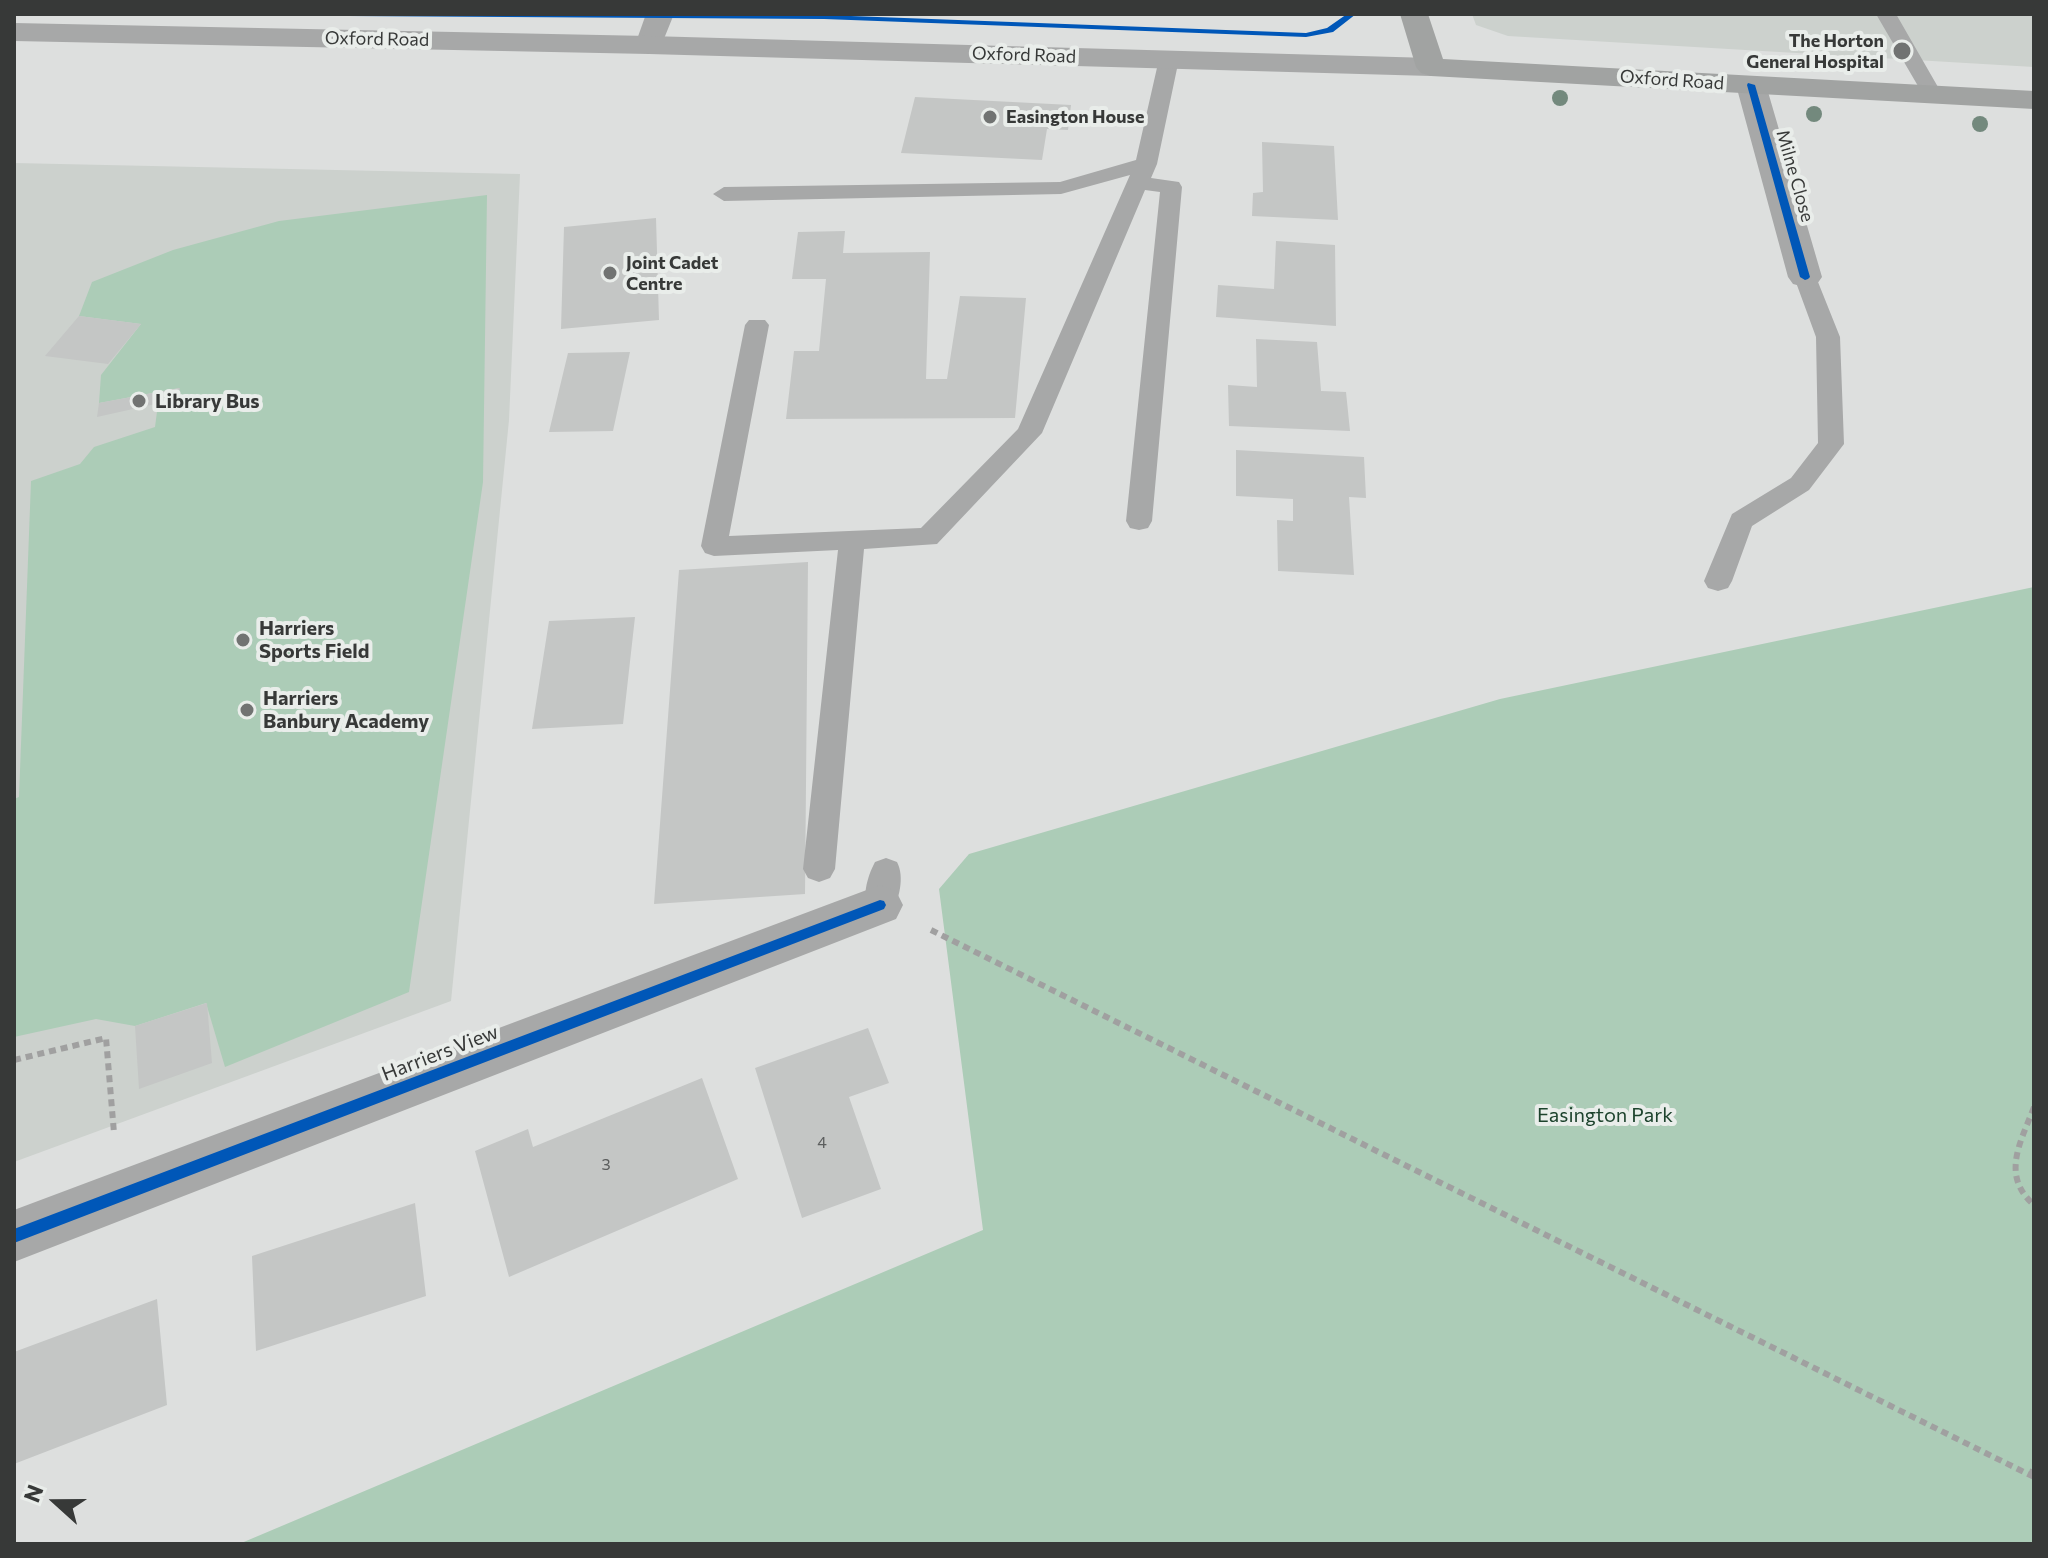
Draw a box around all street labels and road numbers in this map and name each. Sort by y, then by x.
street label: Oxford Road [325,27,429,51]
street label: Oxford Road [972,42,1076,68]
street label: Oxford Road [1619,66,1725,94]
street label: Milne Close [1772,127,1818,225]
street label: Harriers View [378,1020,502,1086]

